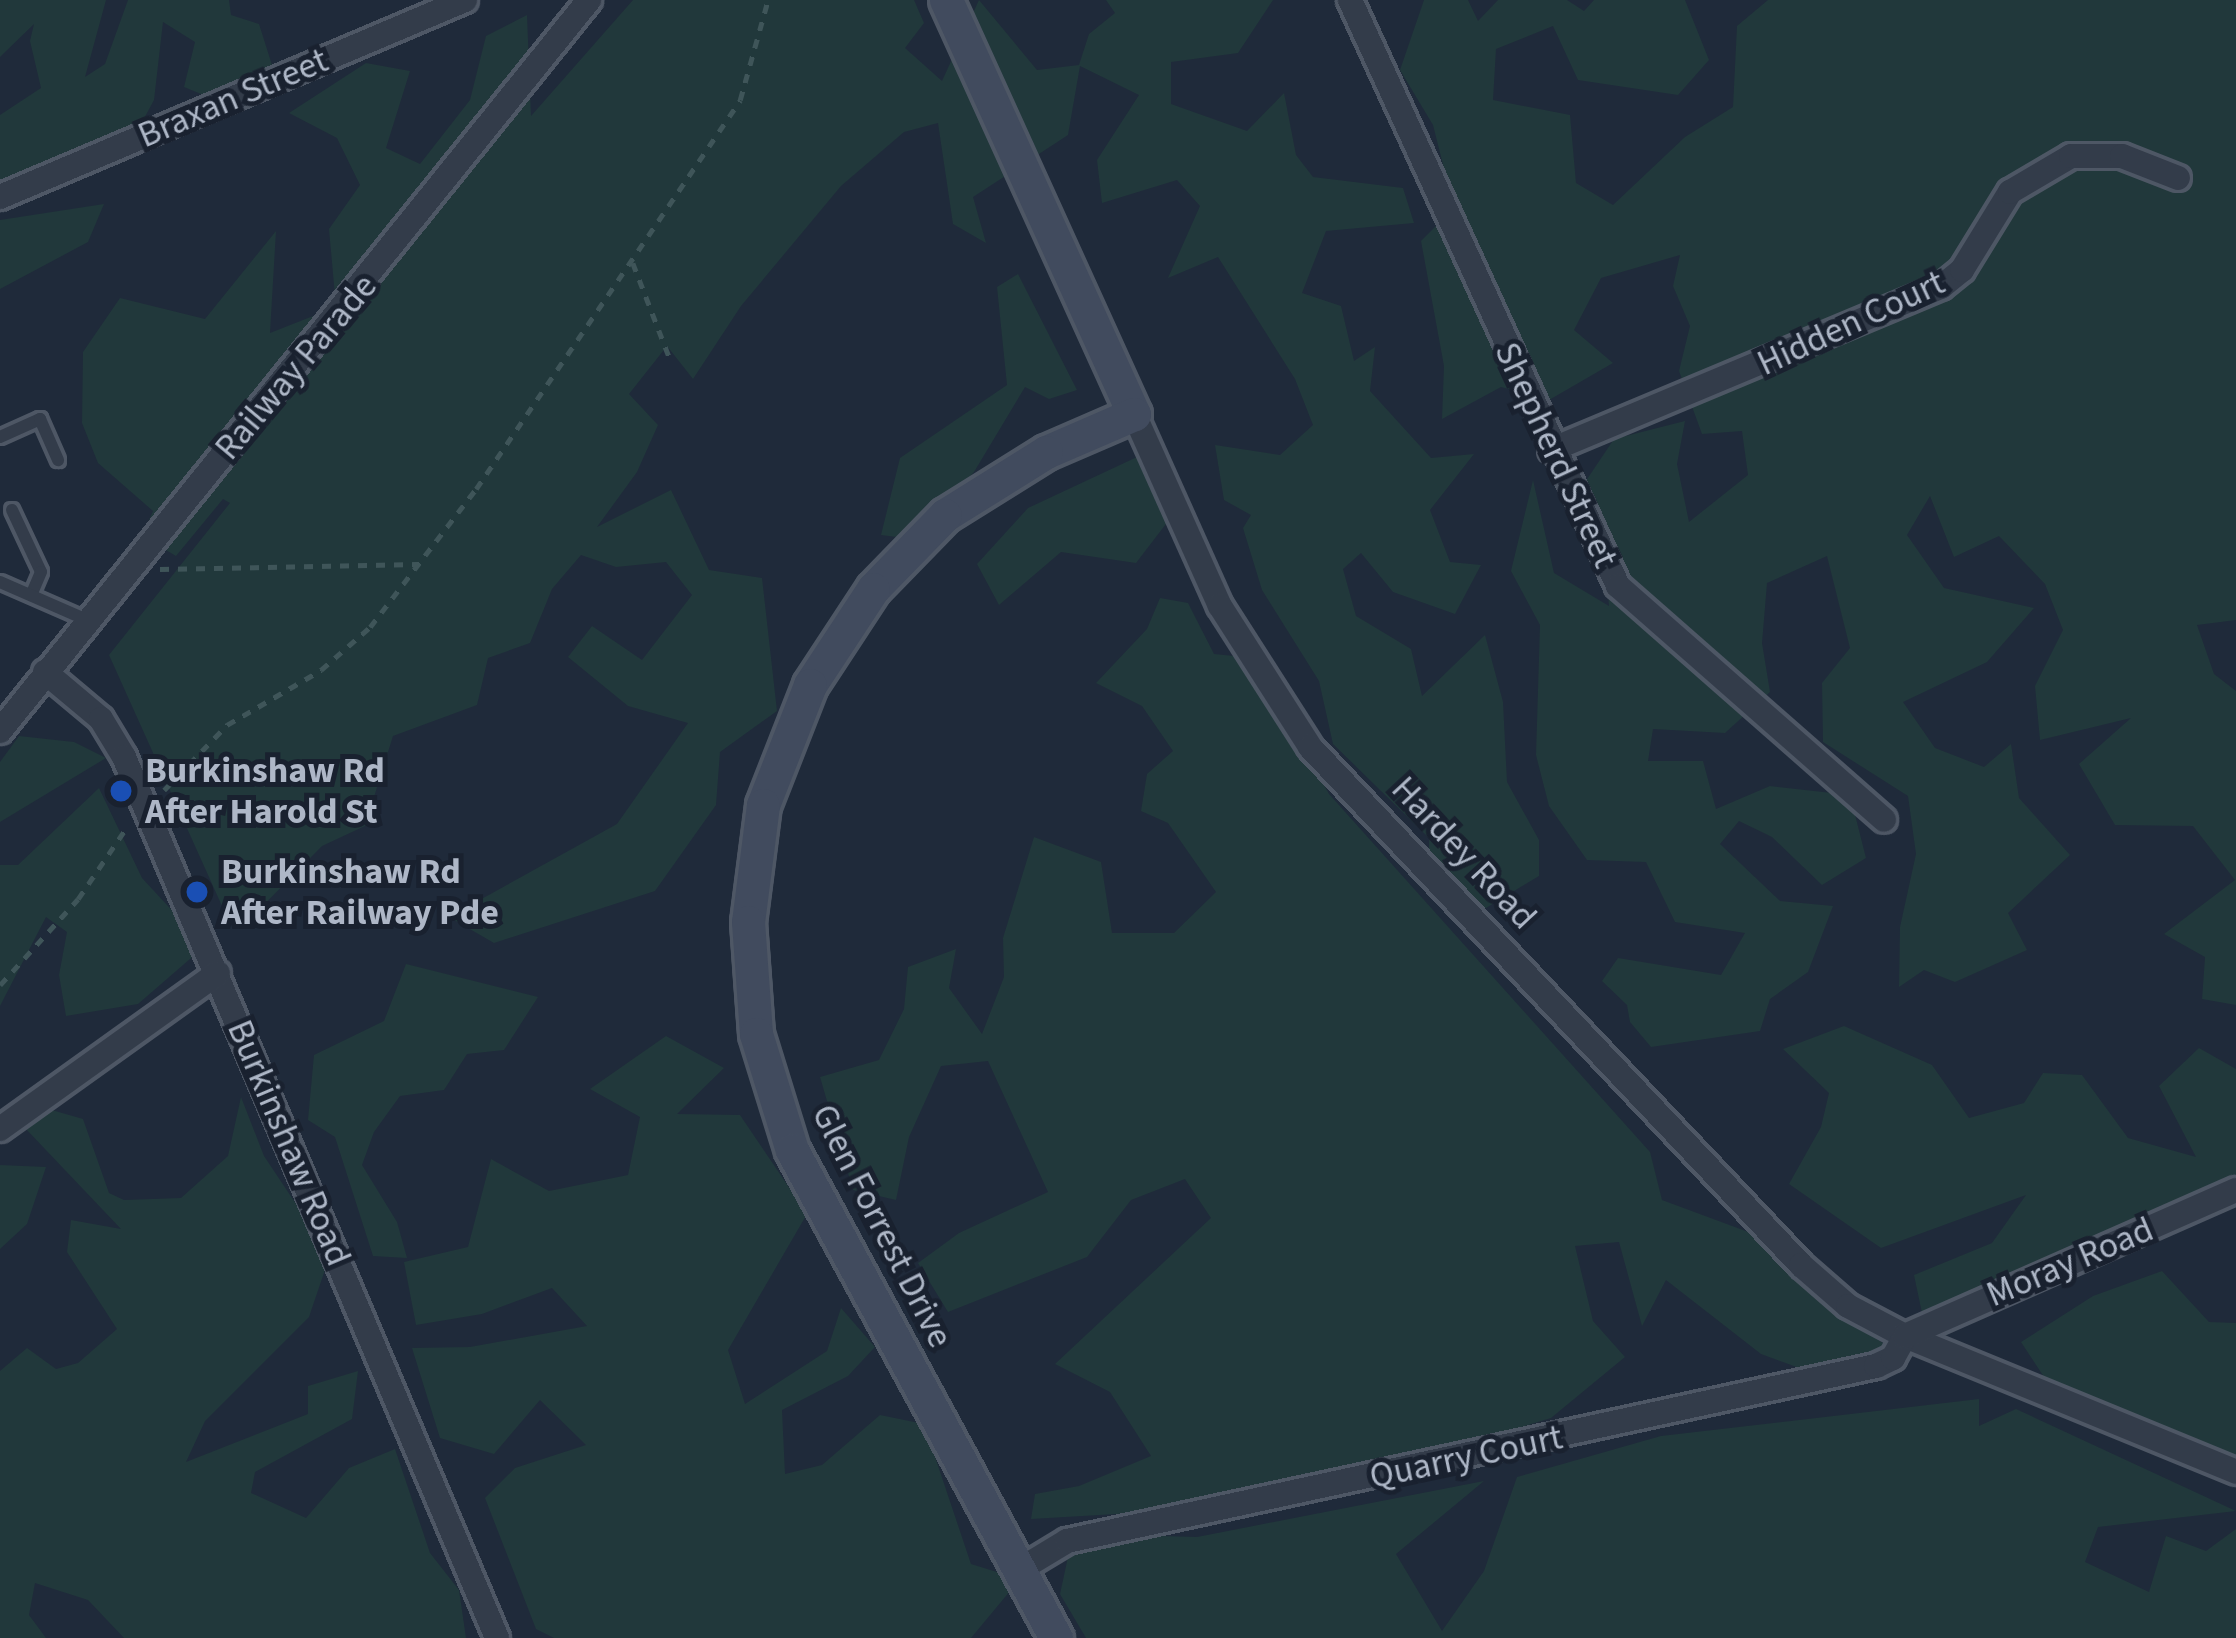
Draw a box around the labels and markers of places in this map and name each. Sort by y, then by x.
place label: Burkinshaw Rd After Harold St [145,748,385,833]
marker: Burkinshaw Rd After Harold St [108,778,134,804]
place label: Burkinshaw Rd After Railway Pde [221,849,499,934]
marker: Burkinshaw Rd After Railway Pde [184,879,210,905]

